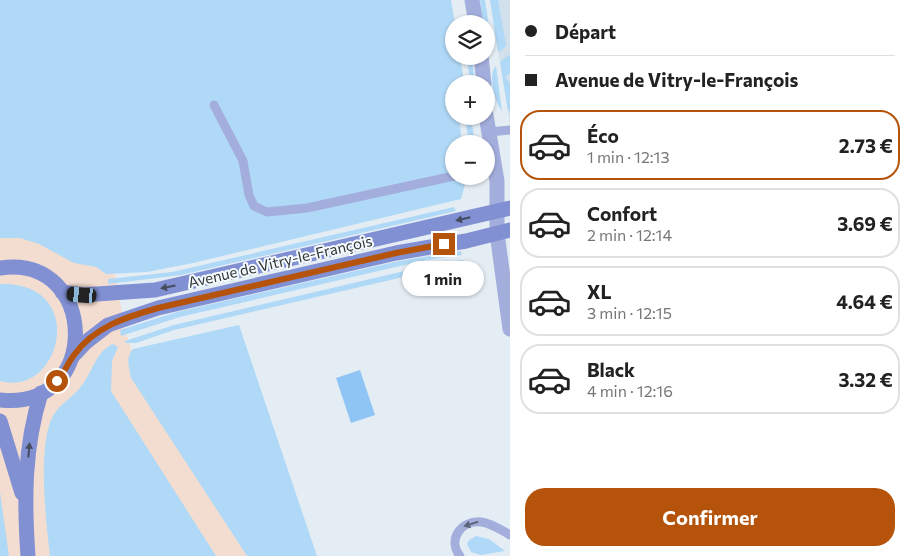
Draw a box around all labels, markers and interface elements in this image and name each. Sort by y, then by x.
map controls [445,15,495,185]
button: layers [445,15,495,65]
text: Départ [555,20,616,43]
text: Avenue de Vitry-le-François [555,68,798,91]
button: + [445,75,495,125]
icon: car [527,123,572,168]
text: Éco [587,124,619,147]
text: 2.73 € [839,134,893,157]
button: − [445,135,495,185]
text: 1 min · 12:13 [587,147,670,166]
icon: car [527,201,572,246]
text: Confort [587,202,657,225]
text: 3.69 € [837,212,893,235]
one-way arrow [455,215,470,223]
text: 2 min · 12:14 [587,225,672,244]
street label: Avenue de Vitry-le-François [186,231,374,291]
route end [433,233,455,255]
callout: 1 min [403,262,485,296]
text: 1 min [424,269,462,288]
icon: car [527,279,572,324]
text: XL [587,280,612,303]
one-way arrow [160,283,175,291]
car [66,286,97,304]
text: 4.64 € [836,290,893,313]
text: 3 min · 12:15 [587,303,672,322]
icon: car [527,357,572,402]
text: Black [587,358,635,381]
text: 3.32 € [838,368,893,391]
route start [46,370,68,392]
text: 4 min · 12:16 [587,381,673,400]
one-way arrow [25,442,33,458]
button: Confirmer [525,488,895,546]
one-way arrow [463,521,478,529]

